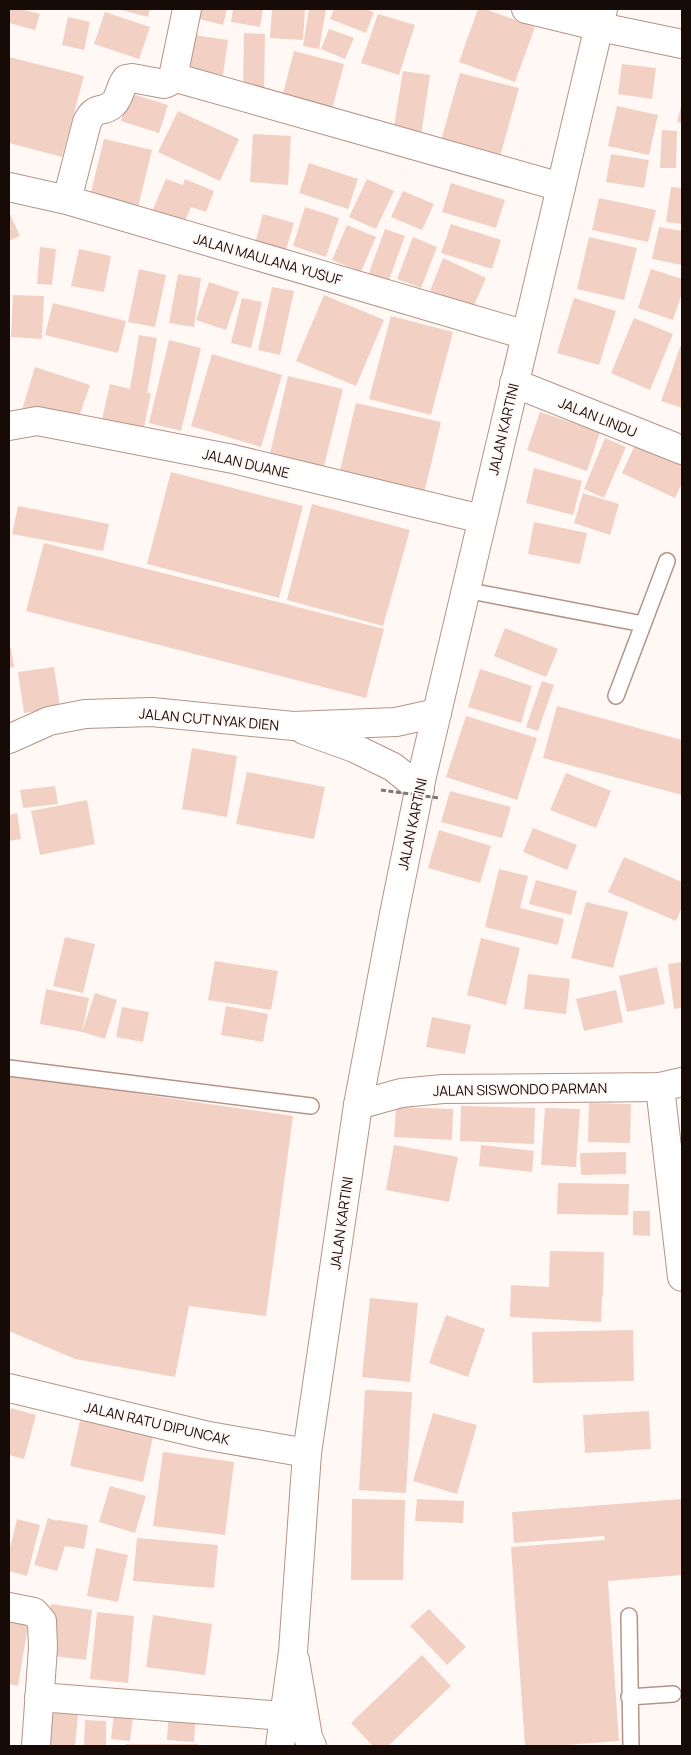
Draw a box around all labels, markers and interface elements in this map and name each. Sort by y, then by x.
street label: JALAN MAULANA YUSUF [192,229,344,289]
street label: JALAN KARTINI [483,381,523,477]
street label: JALAN LINDU [556,393,640,441]
street label: JALAN DUANE [201,444,291,482]
street label: JALAN CUT NYAK DIEN [138,703,280,735]
street label: JALAN KARTINI [393,776,431,872]
street label: JALAN SISWONDO PARMAN [433,1078,607,1100]
street label: JALAN KARTINI [325,1175,357,1271]
street label: JALAN RATU DIPUNCAK [82,1397,232,1449]

